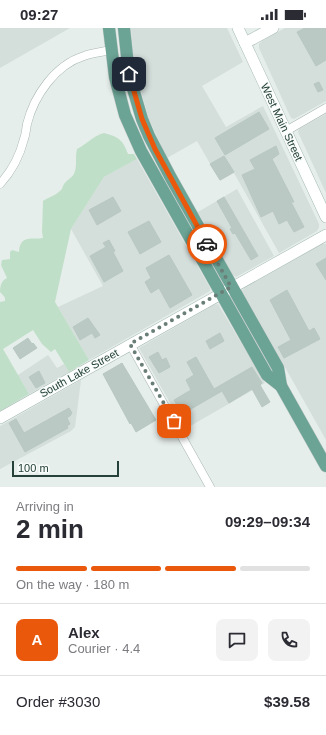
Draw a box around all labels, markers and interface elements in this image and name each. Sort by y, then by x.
text: 09:27 [20,6,58,23]
pin [112,57,146,91]
icon: home [118,63,140,85]
street label: West Main Street [259,81,305,163]
courier [187,224,227,264]
icon: car [196,233,218,255]
street label: South Lake Street [38,346,120,400]
pin [157,404,191,438]
icon: bag [163,410,185,432]
scale bar [12,459,119,478]
text: 100 m [18,462,49,474]
text: Arriving in [16,499,74,514]
text: 09:29–09:34 [225,513,310,530]
text: 2 min [16,514,84,544]
text: On the way · 180 m [16,577,129,592]
button: chat [216,619,258,661]
button: phone [268,619,310,661]
text: Alex [68,624,100,641]
text: A [32,631,42,648]
text: Courier · 4.4 [68,641,140,656]
text: Order #3030 [16,693,100,710]
text: $39.58 [264,693,310,710]

